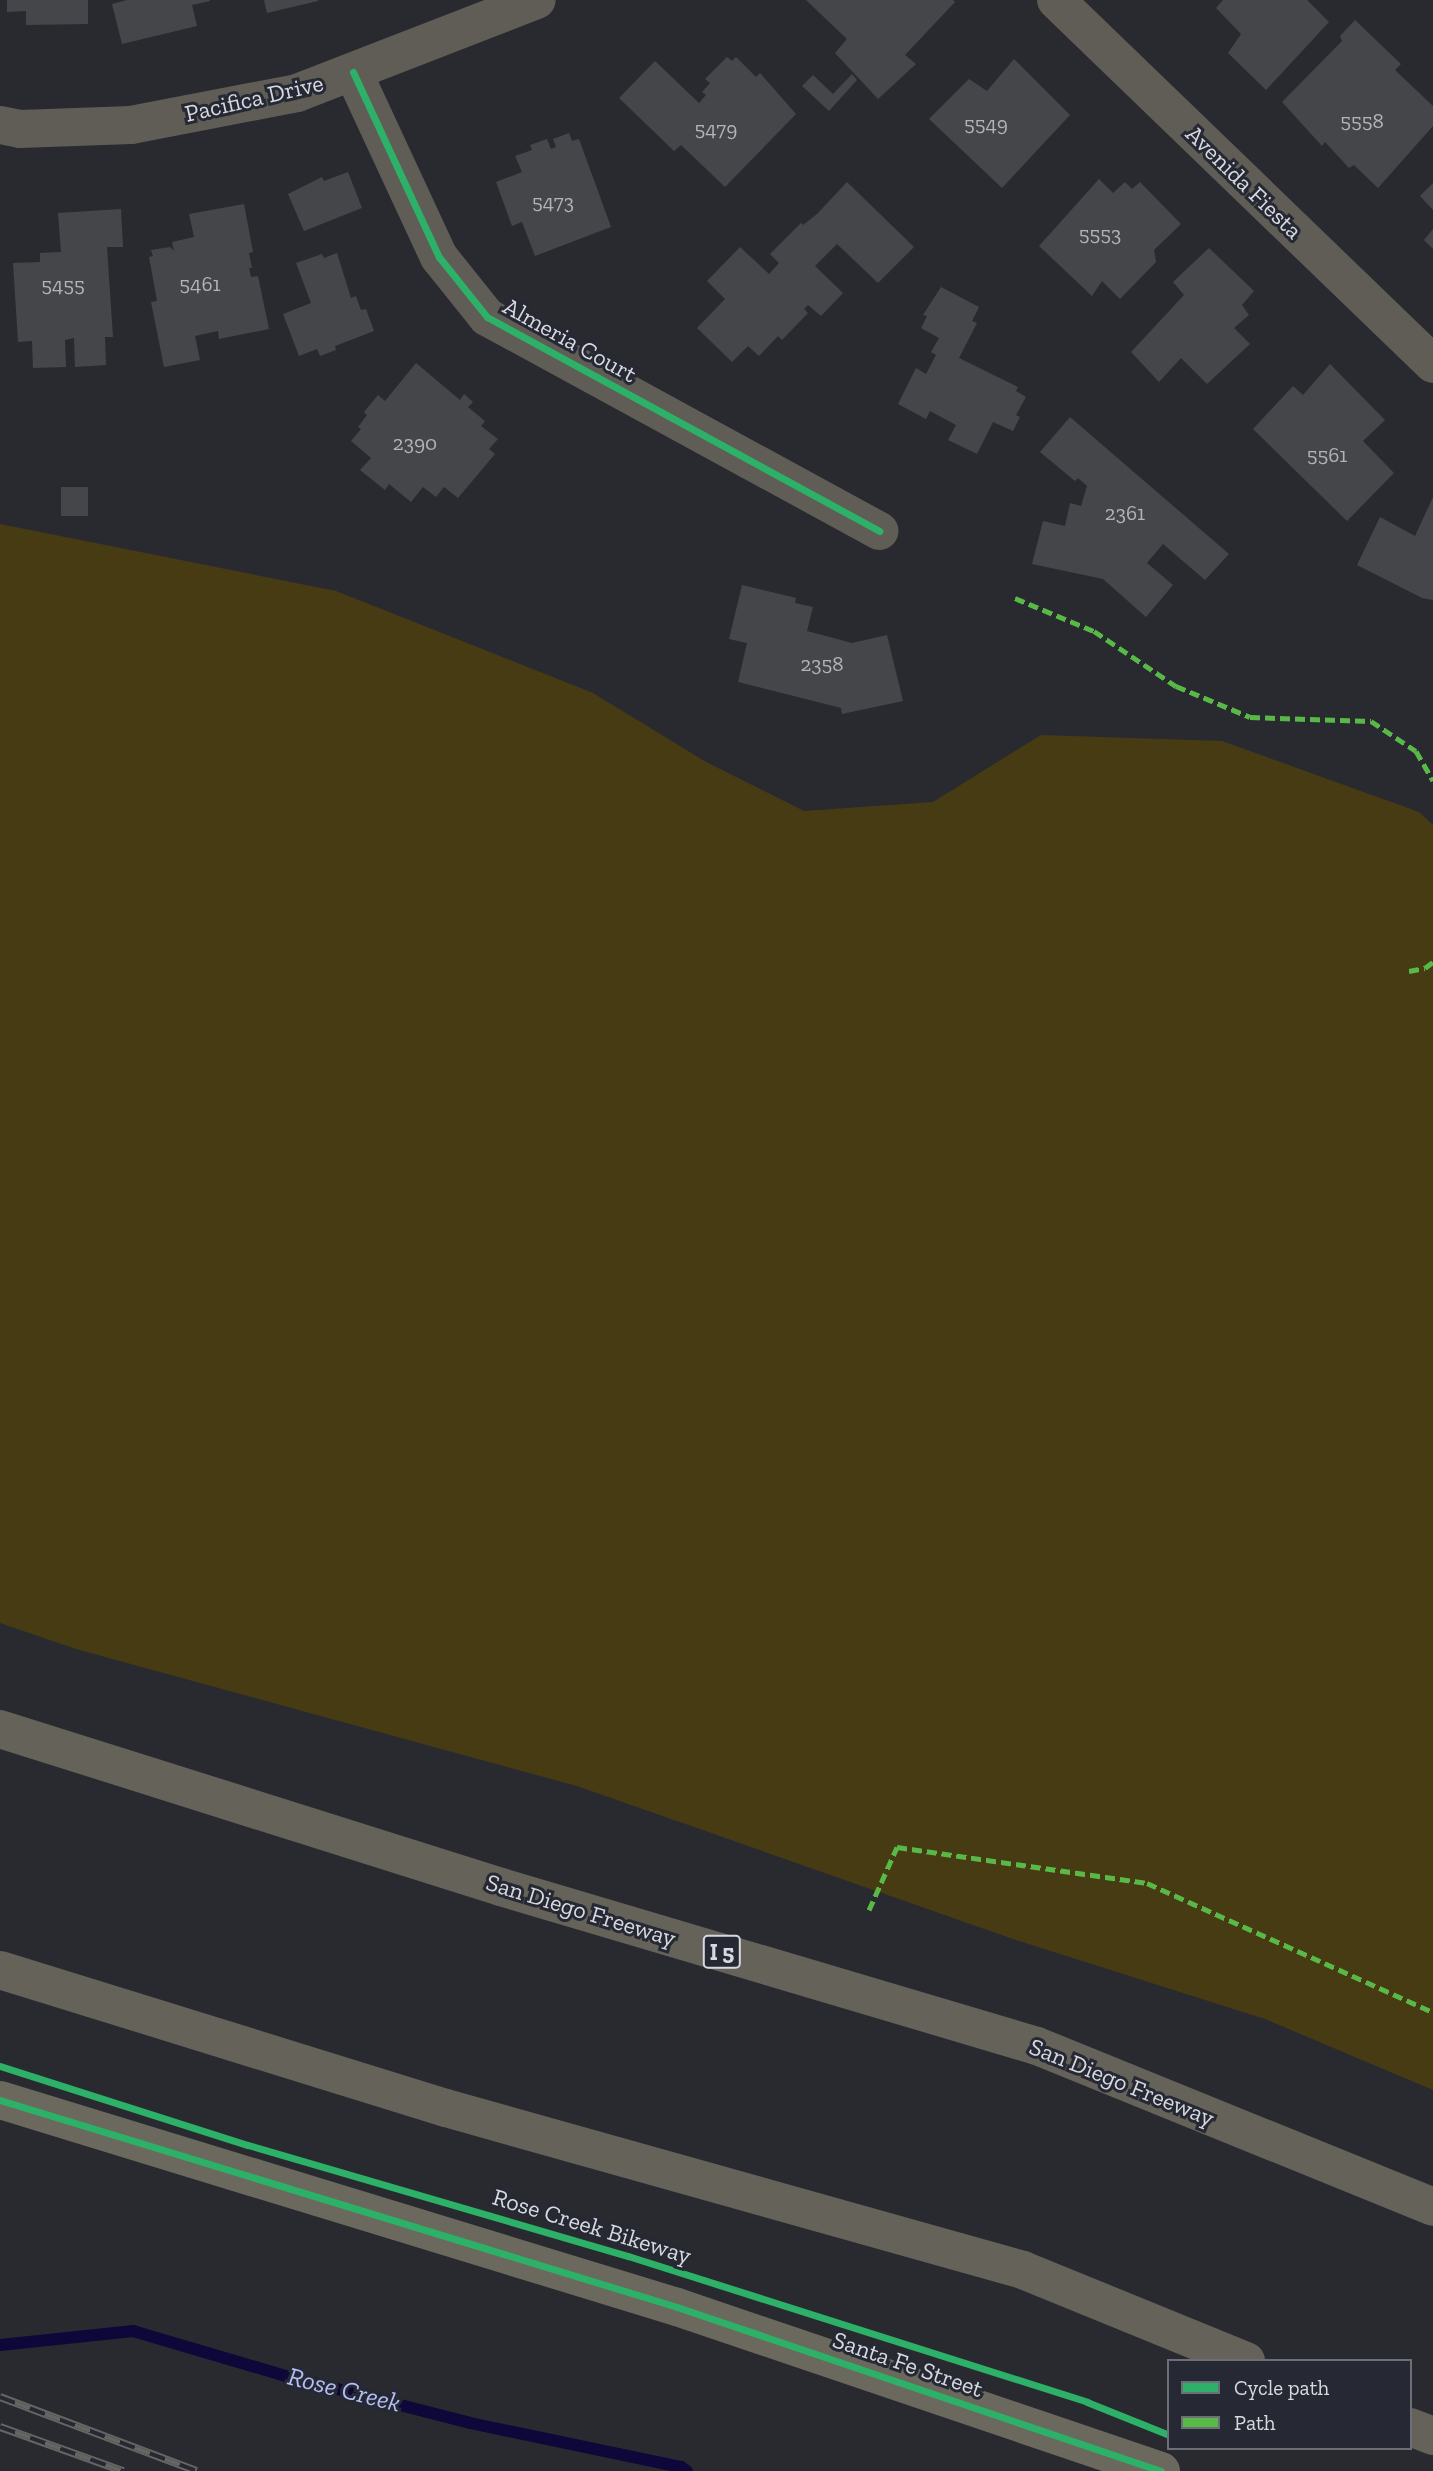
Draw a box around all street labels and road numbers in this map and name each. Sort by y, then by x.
street label: Pacifica Drive [182,68,326,128]
street label: Avenida Fiesta [1180,119,1308,245]
street label: Almeria Court [498,292,642,388]
street label: San Diego Freeway [483,1867,679,1953]
road number: I 5 [703,1932,741,1971]
street label: San Diego Freeway [1025,2032,1219,2132]
street label: Rose Creek Bikeway [489,2182,695,2270]
street label: Santa Fe Street [829,2325,987,2403]

